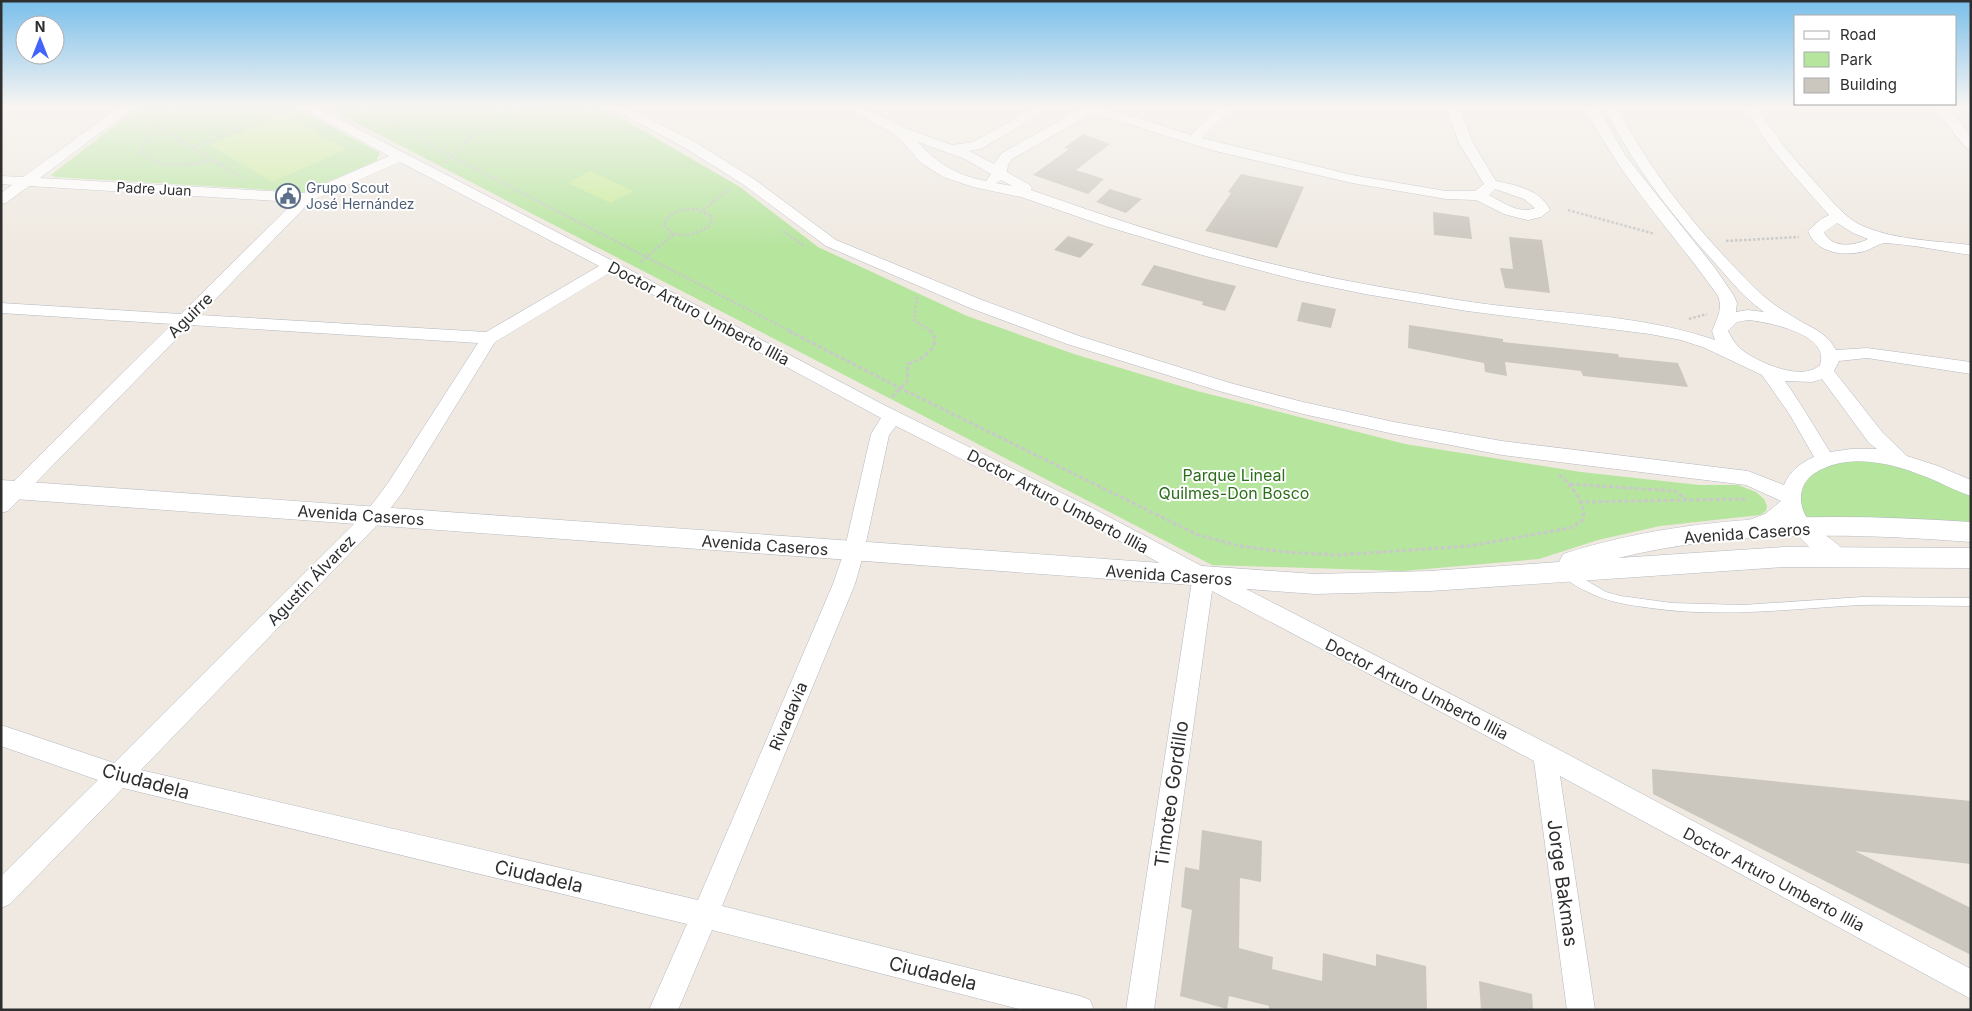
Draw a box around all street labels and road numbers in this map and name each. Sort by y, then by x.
street label: Padre Juan [116,178,192,199]
street label: Doctor Arturo Umberto Illia [605,257,793,369]
street label: Aguirre [163,288,217,342]
street label: Doctor Arturo Umberto Illia [964,445,1152,557]
street label: Avenida Caseros [297,501,425,529]
street label: Avenida Caseros [1683,519,1811,547]
street label: Agustín Álvarez [263,530,359,630]
street label: Avenida Caseros [701,531,829,559]
street label: Avenida Caseros [1105,561,1233,589]
street label: Doctor Arturo Umberto Illia [1322,634,1512,744]
street label: Rivadavia [765,679,811,753]
street label: Timoteo Gordillo [1150,719,1193,869]
street label: Ciudadela [99,759,192,804]
street label: Jorge Bakmas [1542,818,1583,948]
street label: Doctor Arturo Umberto Illia [1680,823,1868,935]
street label: Ciudadela [492,855,585,898]
street label: Ciudadela [886,951,979,996]

